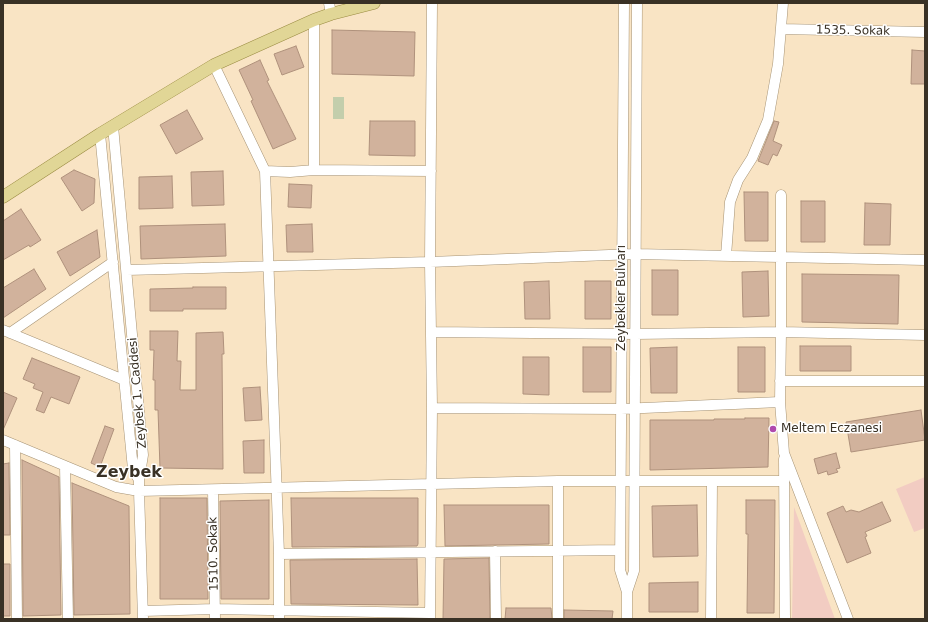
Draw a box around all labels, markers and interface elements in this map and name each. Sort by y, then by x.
street label: 1535. Sokak [816,23,890,39]
street label: Zeybekler Bulvarı [615,245,629,351]
street label: Zeybek 1. Caddesi [126,337,150,449]
place label: Meltem Eczanesi [781,422,882,436]
marker: Meltem Eczanesi [768,424,778,434]
district label: Zeybek [96,463,162,483]
street label: 1510. Sokak [206,517,222,591]

